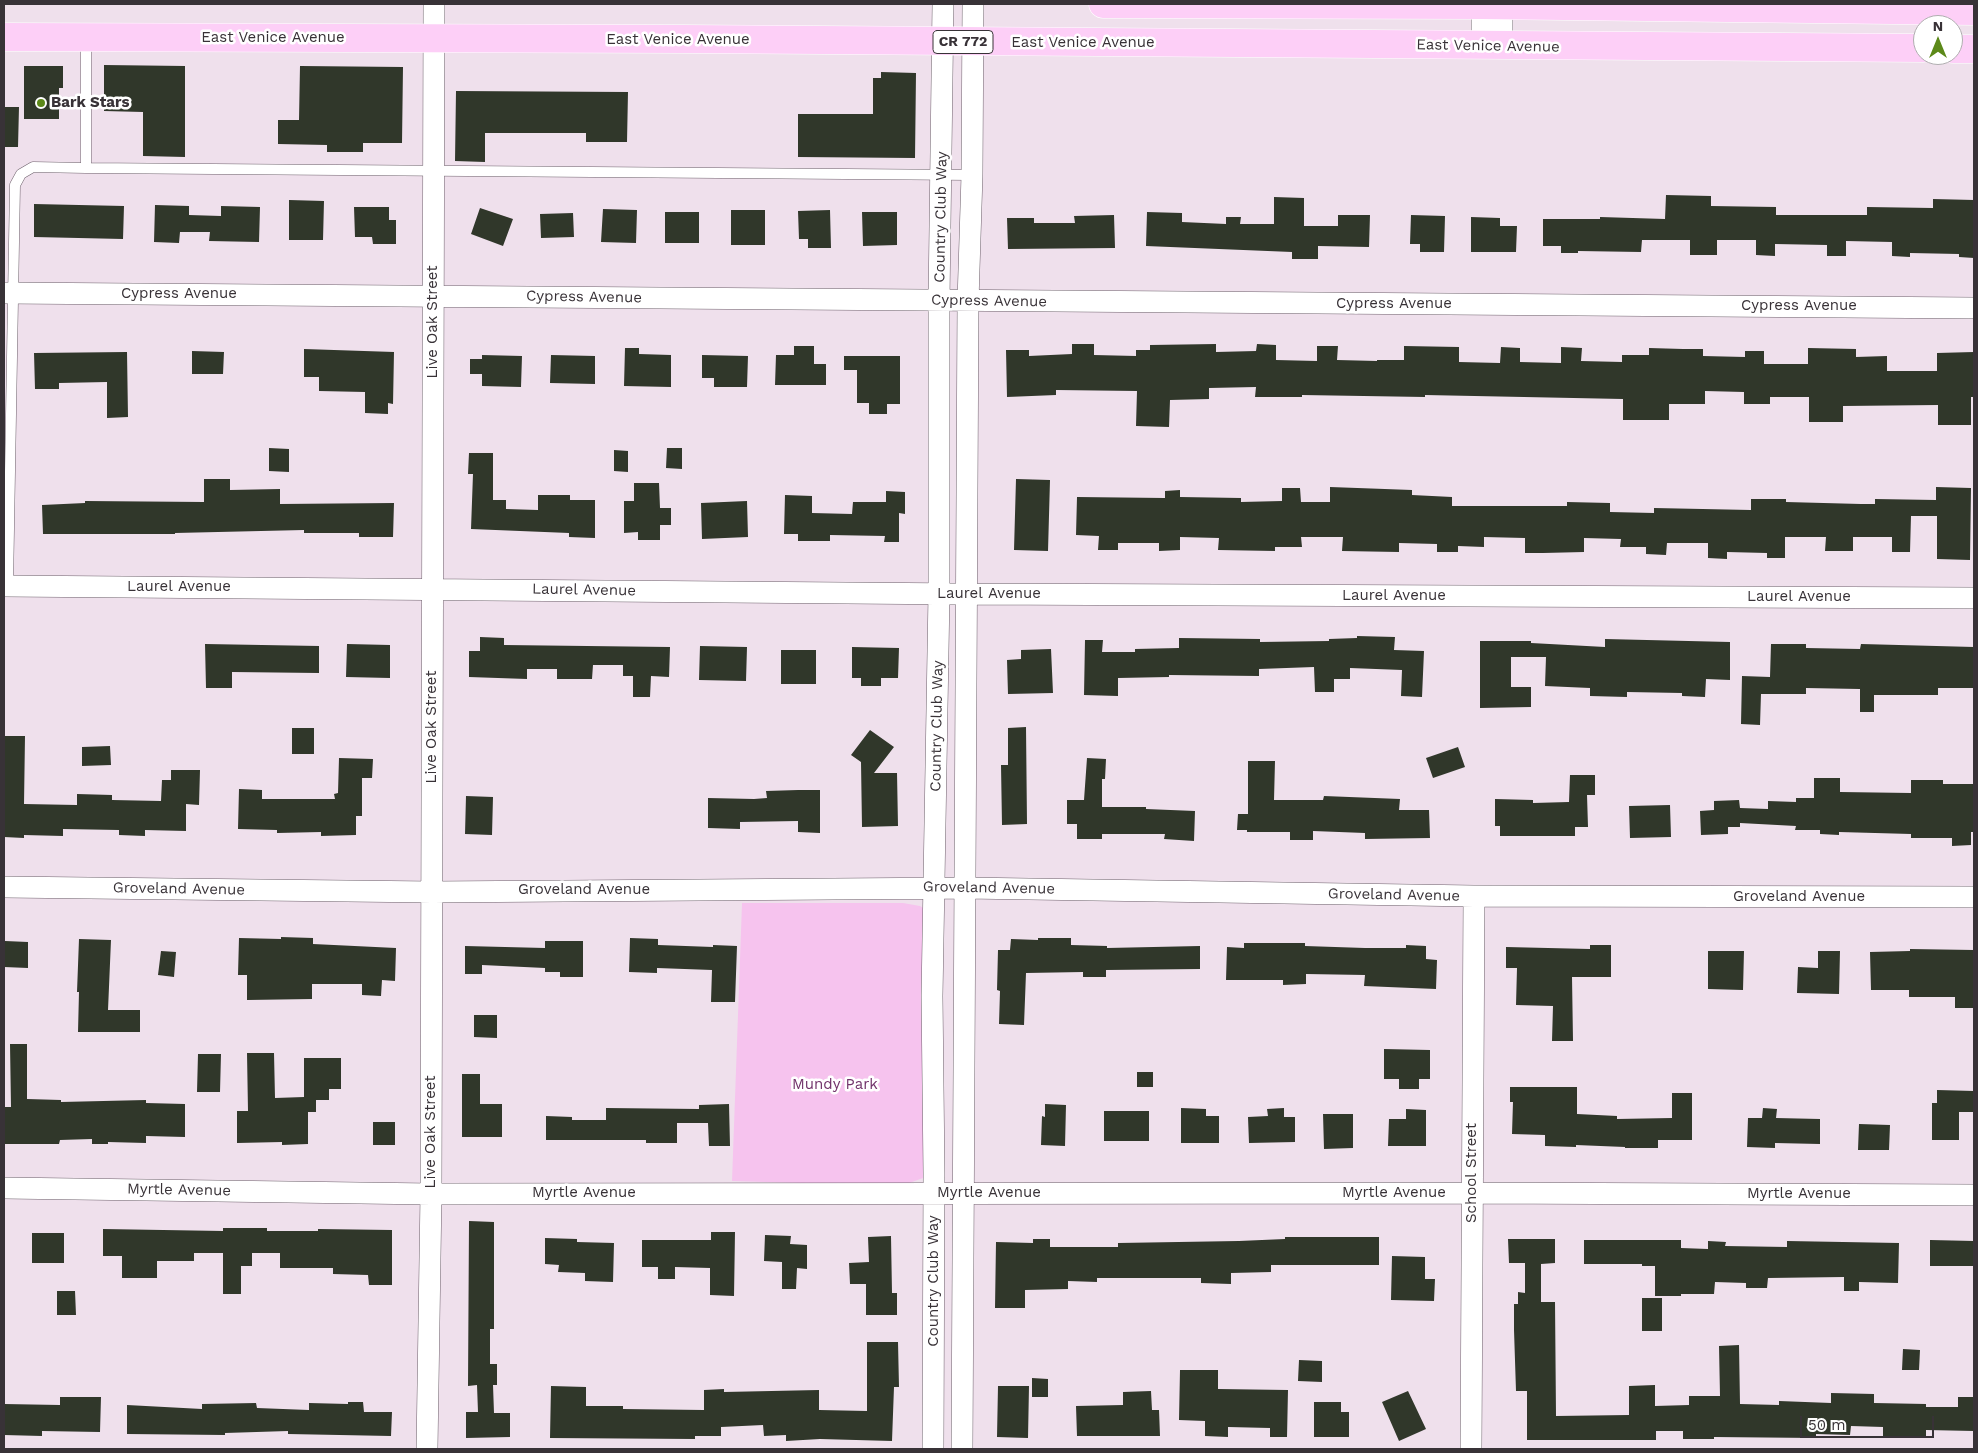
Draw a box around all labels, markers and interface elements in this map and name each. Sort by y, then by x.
north arrow [1913,15,1963,65]
text: N [1933,18,1943,34]
street label: East Venice Avenue [201,29,345,47]
street label: East Venice Avenue [606,31,750,49]
road number: CR 772 [933,31,993,54]
street label: East Venice Avenue [1011,34,1155,52]
street label: East Venice Avenue [1416,36,1560,56]
place label: Bark Stars [51,94,129,112]
marker: Bark Stars [35,97,47,109]
street label: Country Club Way [931,151,951,283]
street label: Live Oak Street [424,265,442,379]
street label: Cypress Avenue [121,285,237,303]
street label: Cypress Avenue [526,287,642,307]
street label: Cypress Avenue [931,291,1047,311]
street label: Cypress Avenue [1336,295,1452,313]
street label: Cypress Avenue [1741,297,1857,315]
street label: Laurel Avenue [127,578,231,596]
street label: Laurel Avenue [532,580,636,600]
street label: Laurel Avenue [937,585,1041,603]
street label: Laurel Avenue [1342,587,1446,605]
street label: Laurel Avenue [1747,588,1851,606]
street label: Country Club Way [927,660,947,792]
street label: Live Oak Street [423,670,441,784]
street label: Groveland Avenue [923,878,1055,898]
street label: Groveland Avenue [113,879,245,899]
street label: Groveland Avenue [518,881,650,899]
street label: Groveland Avenue [1328,885,1460,905]
street label: Groveland Avenue [1733,888,1865,906]
street label: Live Oak Street [422,1075,440,1189]
park label: Mundy Park [792,1076,878,1094]
street label: School Street [1463,1123,1481,1223]
street label: Myrtle Avenue [127,1180,231,1200]
street label: Myrtle Avenue [532,1184,636,1202]
street label: Myrtle Avenue [937,1184,1041,1202]
street label: Myrtle Avenue [1342,1184,1446,1202]
street label: Myrtle Avenue [1747,1185,1851,1203]
street label: Country Club Way [925,1215,943,1347]
scale bar [1803,1406,1937,1438]
text: 50 m [1808,1416,1845,1434]

